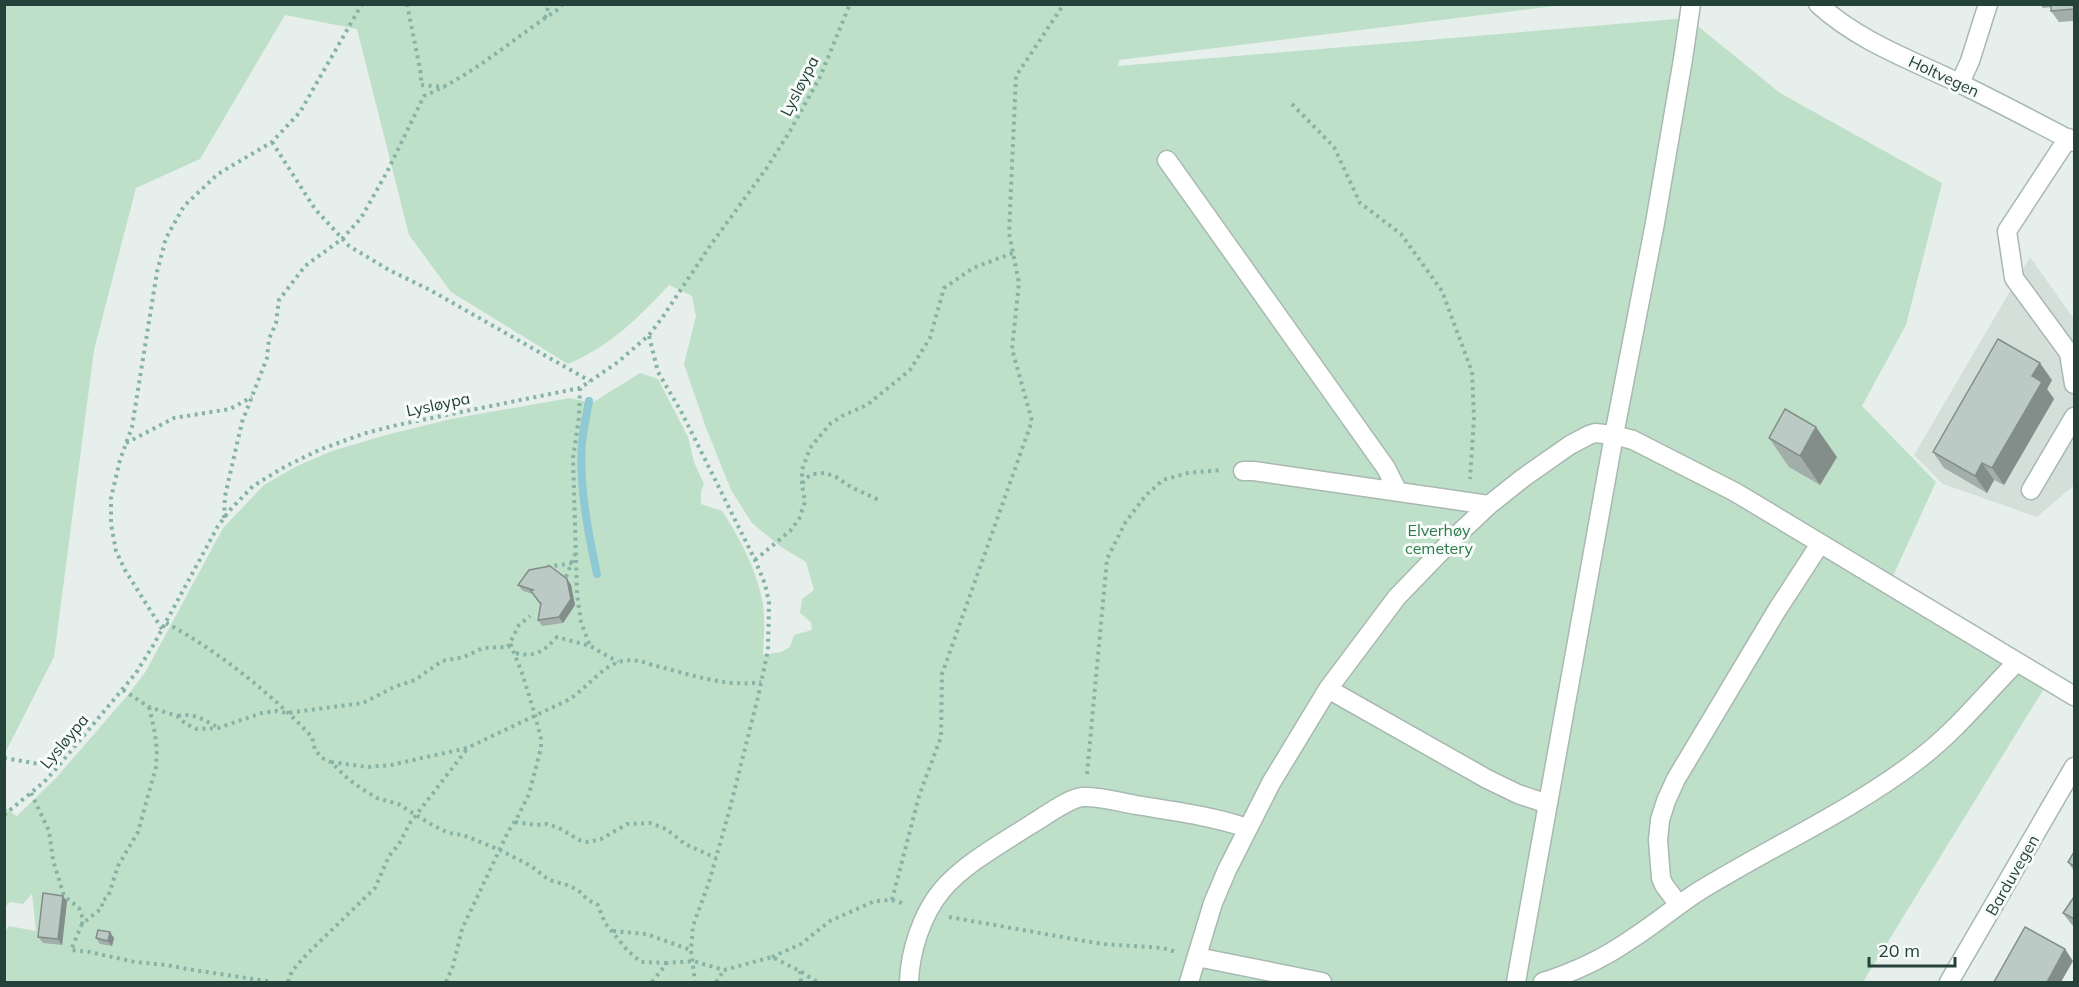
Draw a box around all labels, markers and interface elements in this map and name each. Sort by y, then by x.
street label: Holtvegen [1905,51,1983,101]
street label: Lysløypa [775,53,823,119]
street label: Lysløypa [404,387,472,421]
park label: Elverhøy cemetery [1405,520,1474,558]
street label: Lysløypa [35,710,93,772]
street label: Barduvegen [1981,831,2043,919]
scale bar [1869,930,1954,968]
text: 20 m [1878,939,1920,962]

